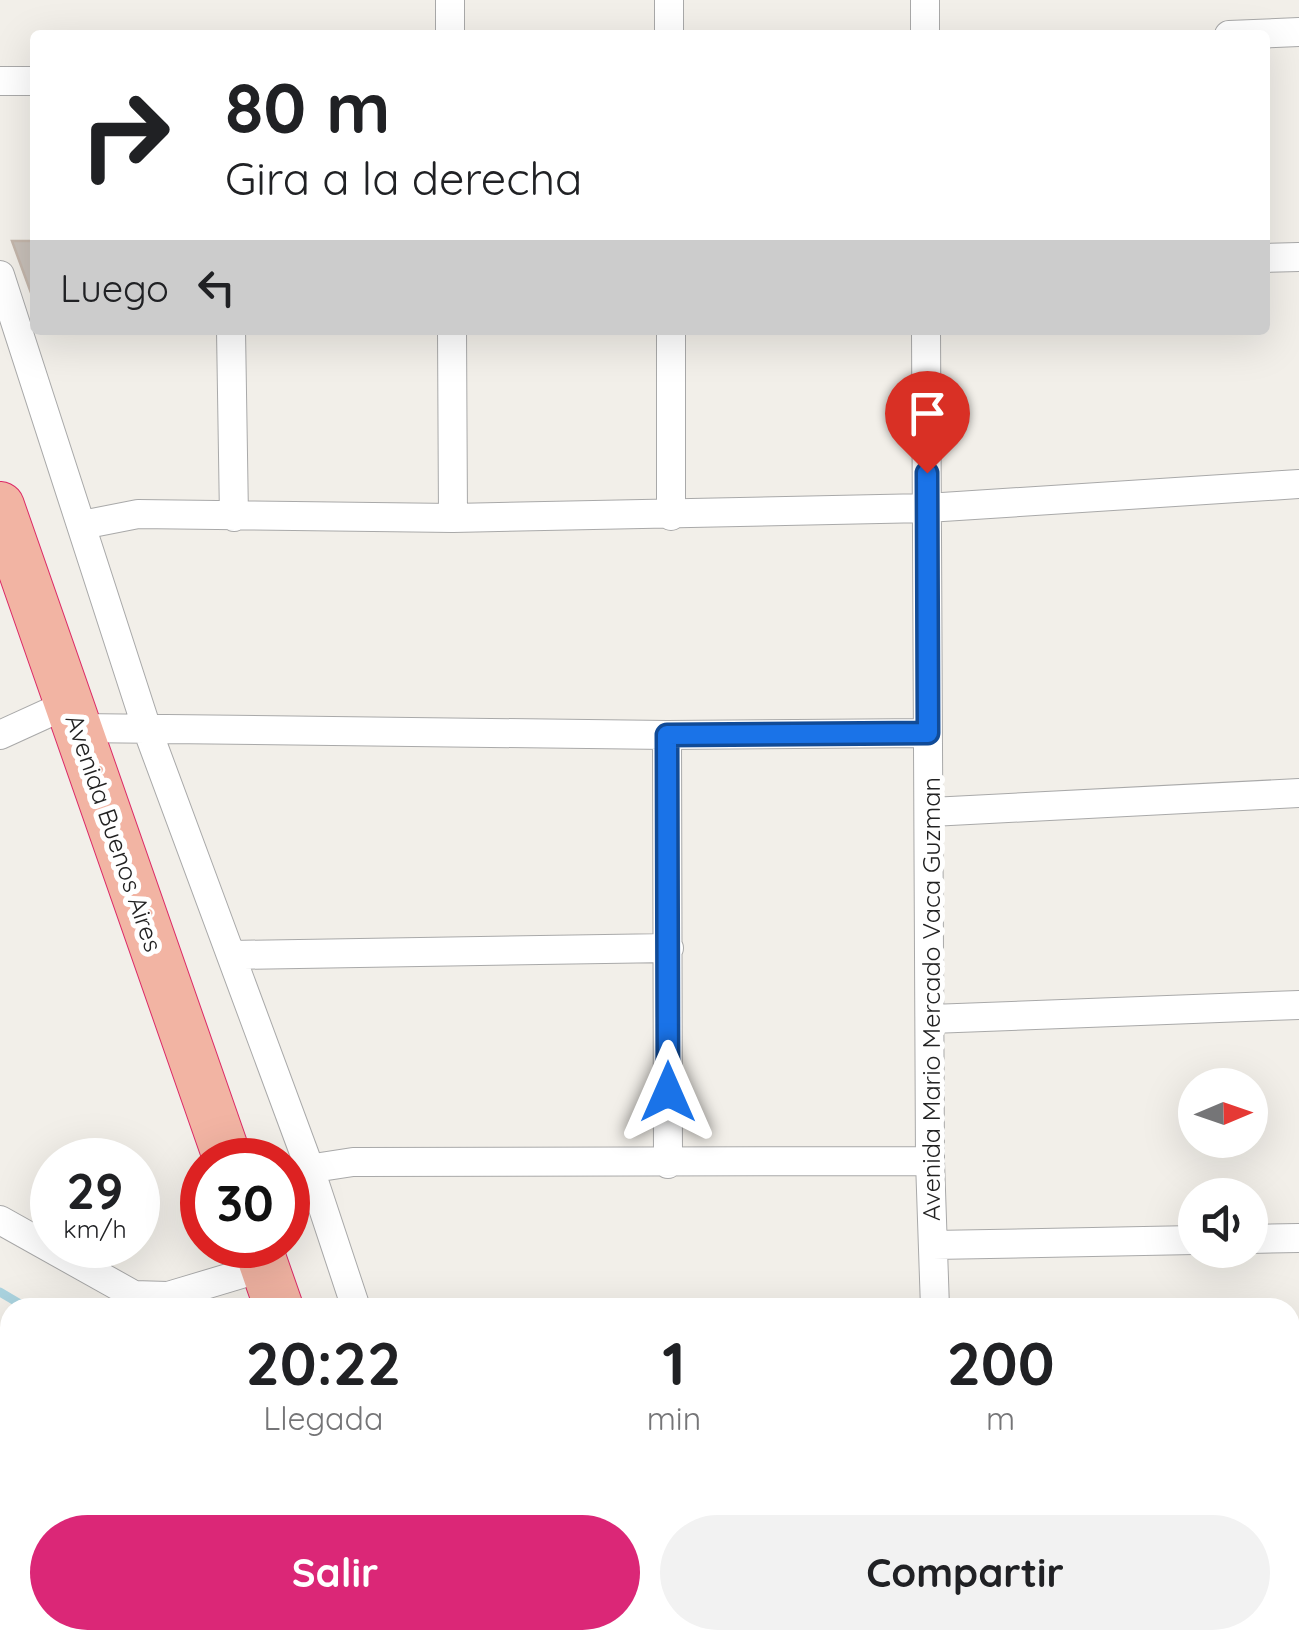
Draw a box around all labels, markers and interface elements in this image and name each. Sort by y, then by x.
text: 80 m [225,63,390,151]
icon: right [60,70,190,200]
text: Gira a la derecha [225,150,582,206]
icon: left [189,260,244,315]
text: Luego [60,264,169,312]
pin [885,371,970,474]
icon: arrive [900,386,955,441]
street label: Avenida Buenos Aires [59,710,170,956]
street label: Avenida Mario Mercado Vaca Guzman [915,777,946,1221]
position arrow [616,1040,720,1144]
north arrow [1178,1068,1268,1158]
map controls [1178,1068,1268,1268]
speed limit sign: 30 [180,1138,310,1268]
text: 29 [67,1159,123,1222]
button: sound [1178,1178,1268,1268]
text: km/h [63,1213,127,1244]
text: 20:22 [246,1325,401,1400]
text: 1 [662,1325,686,1400]
text: 200 [947,1325,1055,1400]
text: Llegada [263,1398,383,1438]
text: min [647,1398,701,1438]
text: m [986,1398,1015,1438]
button: Salir [30,1515,640,1630]
button: Compartir [660,1515,1270,1630]

